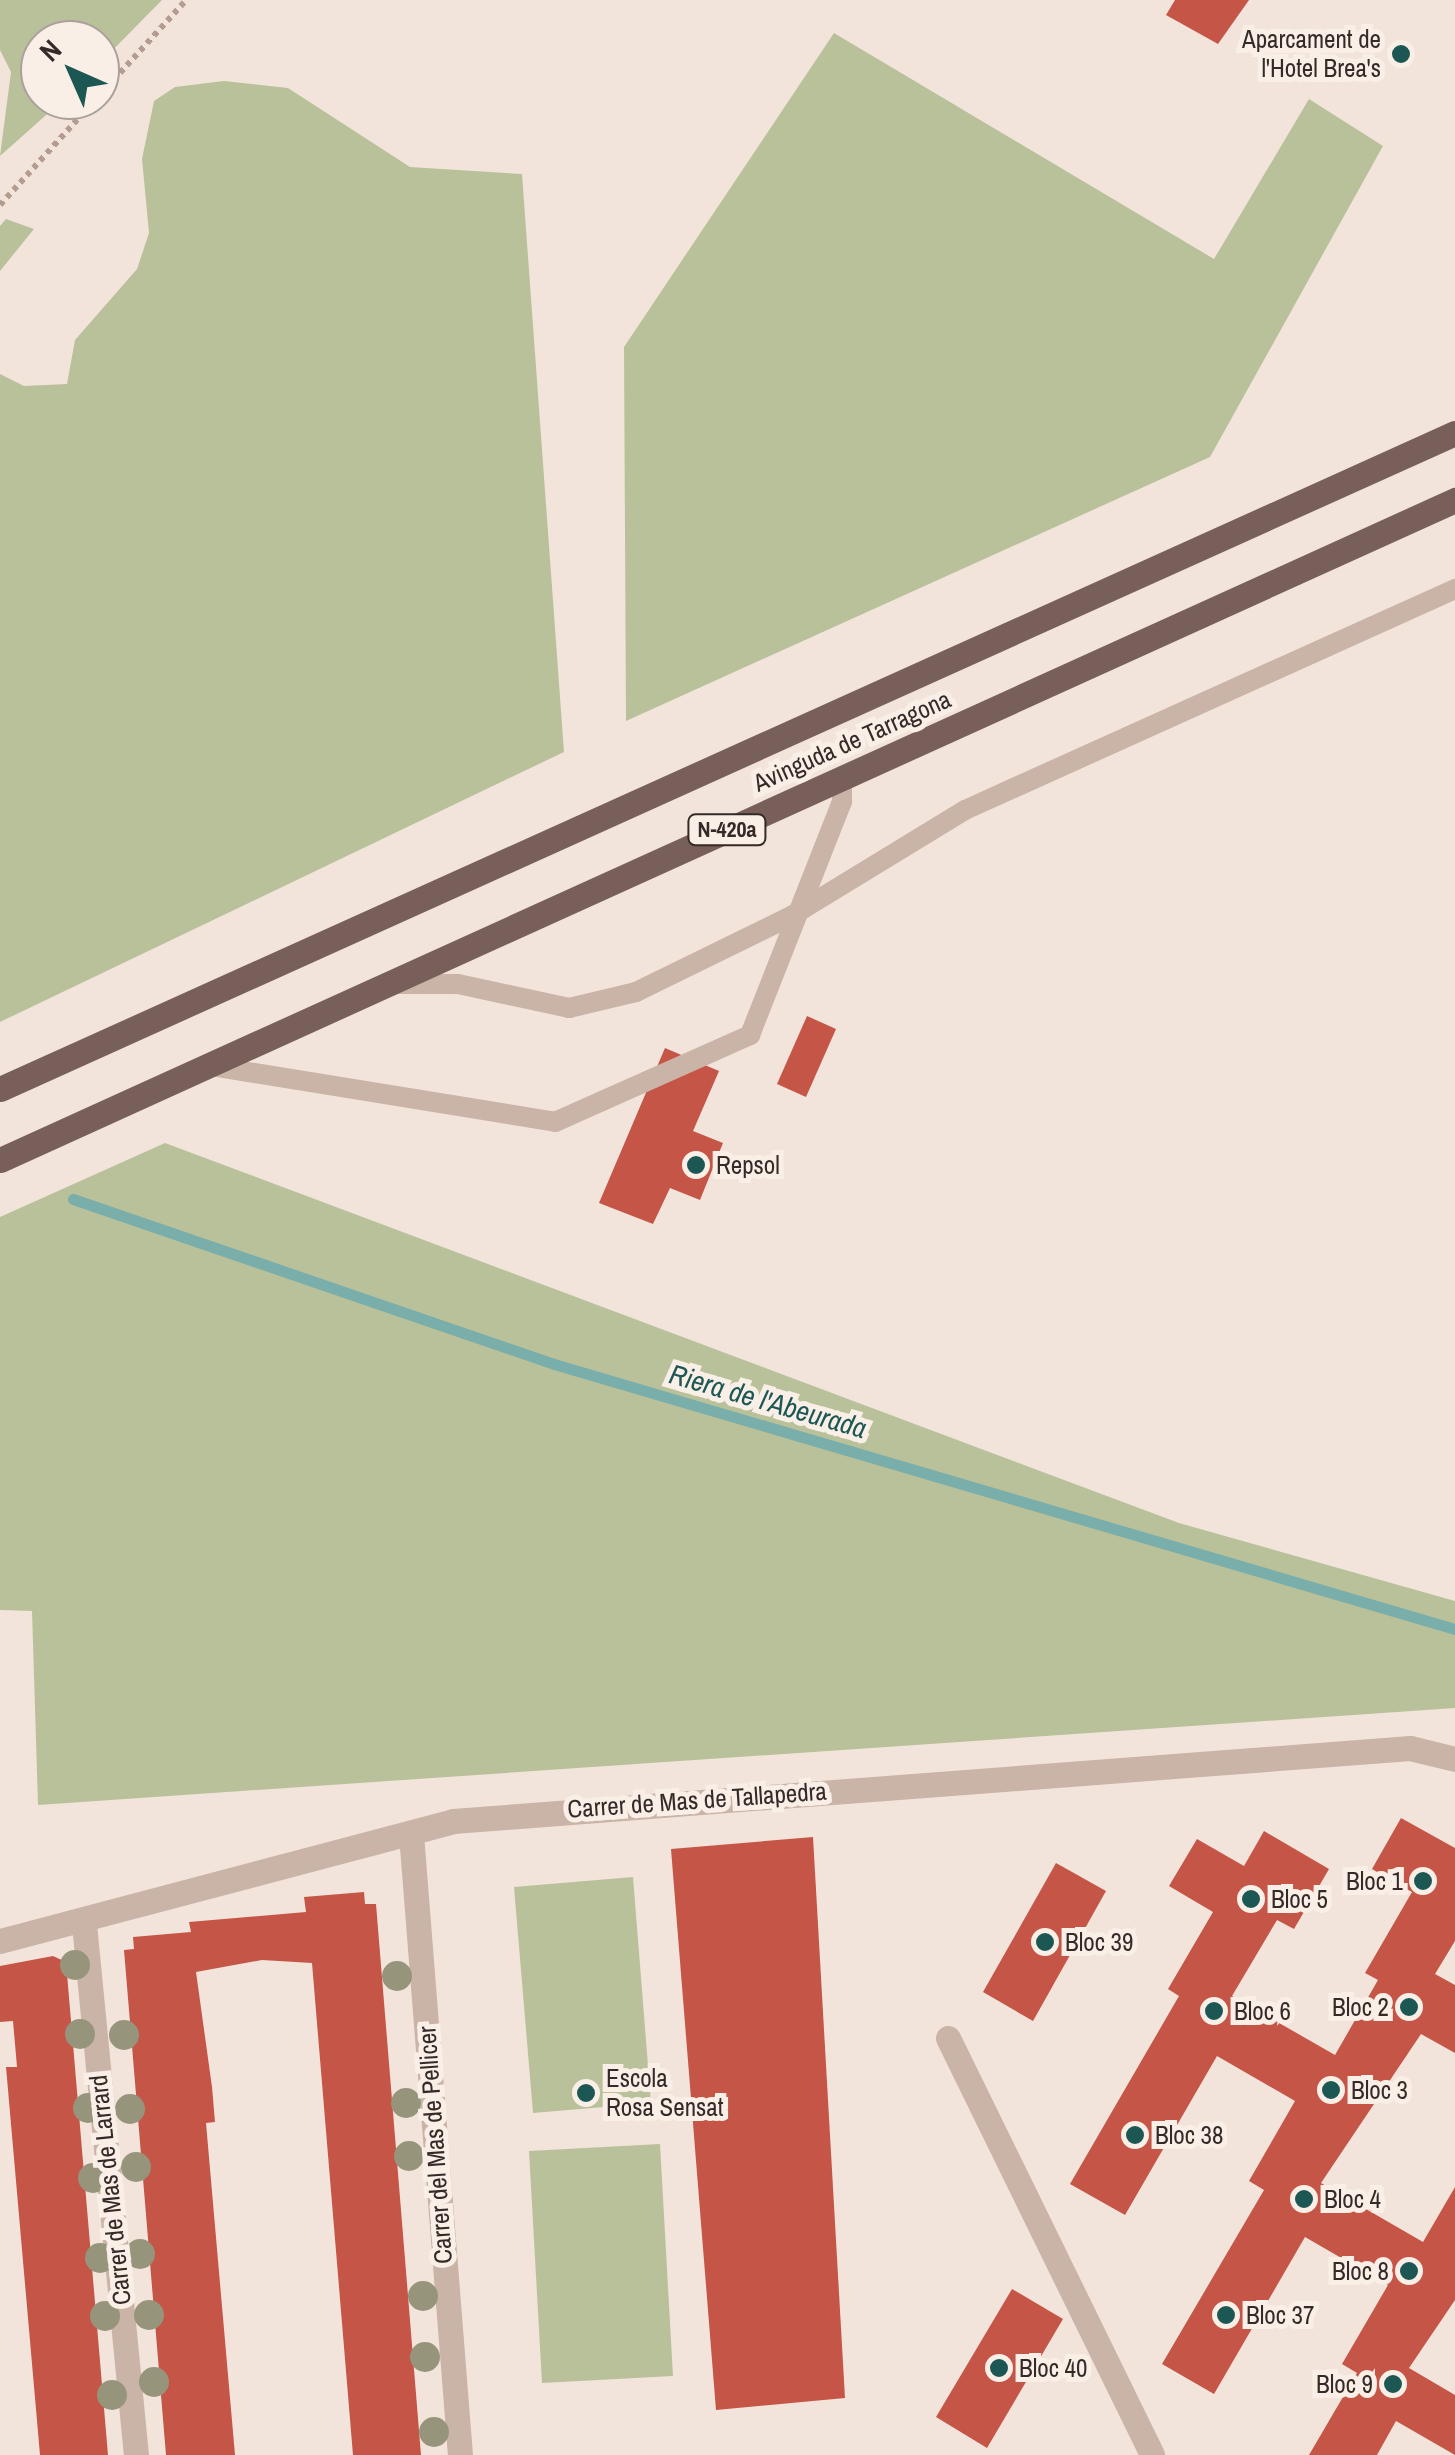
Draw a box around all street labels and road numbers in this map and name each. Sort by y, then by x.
street label: Avinguda de Tarragona [749,684,955,798]
road number: N-420a [687,813,767,847]
street label: Carrer de Mas de Tallapedra [566,1776,828,1824]
street label: Carrer del Mas de Pellicer [412,2025,458,2265]
street label: Carrer de Mas de Larrard [83,2073,137,2307]

